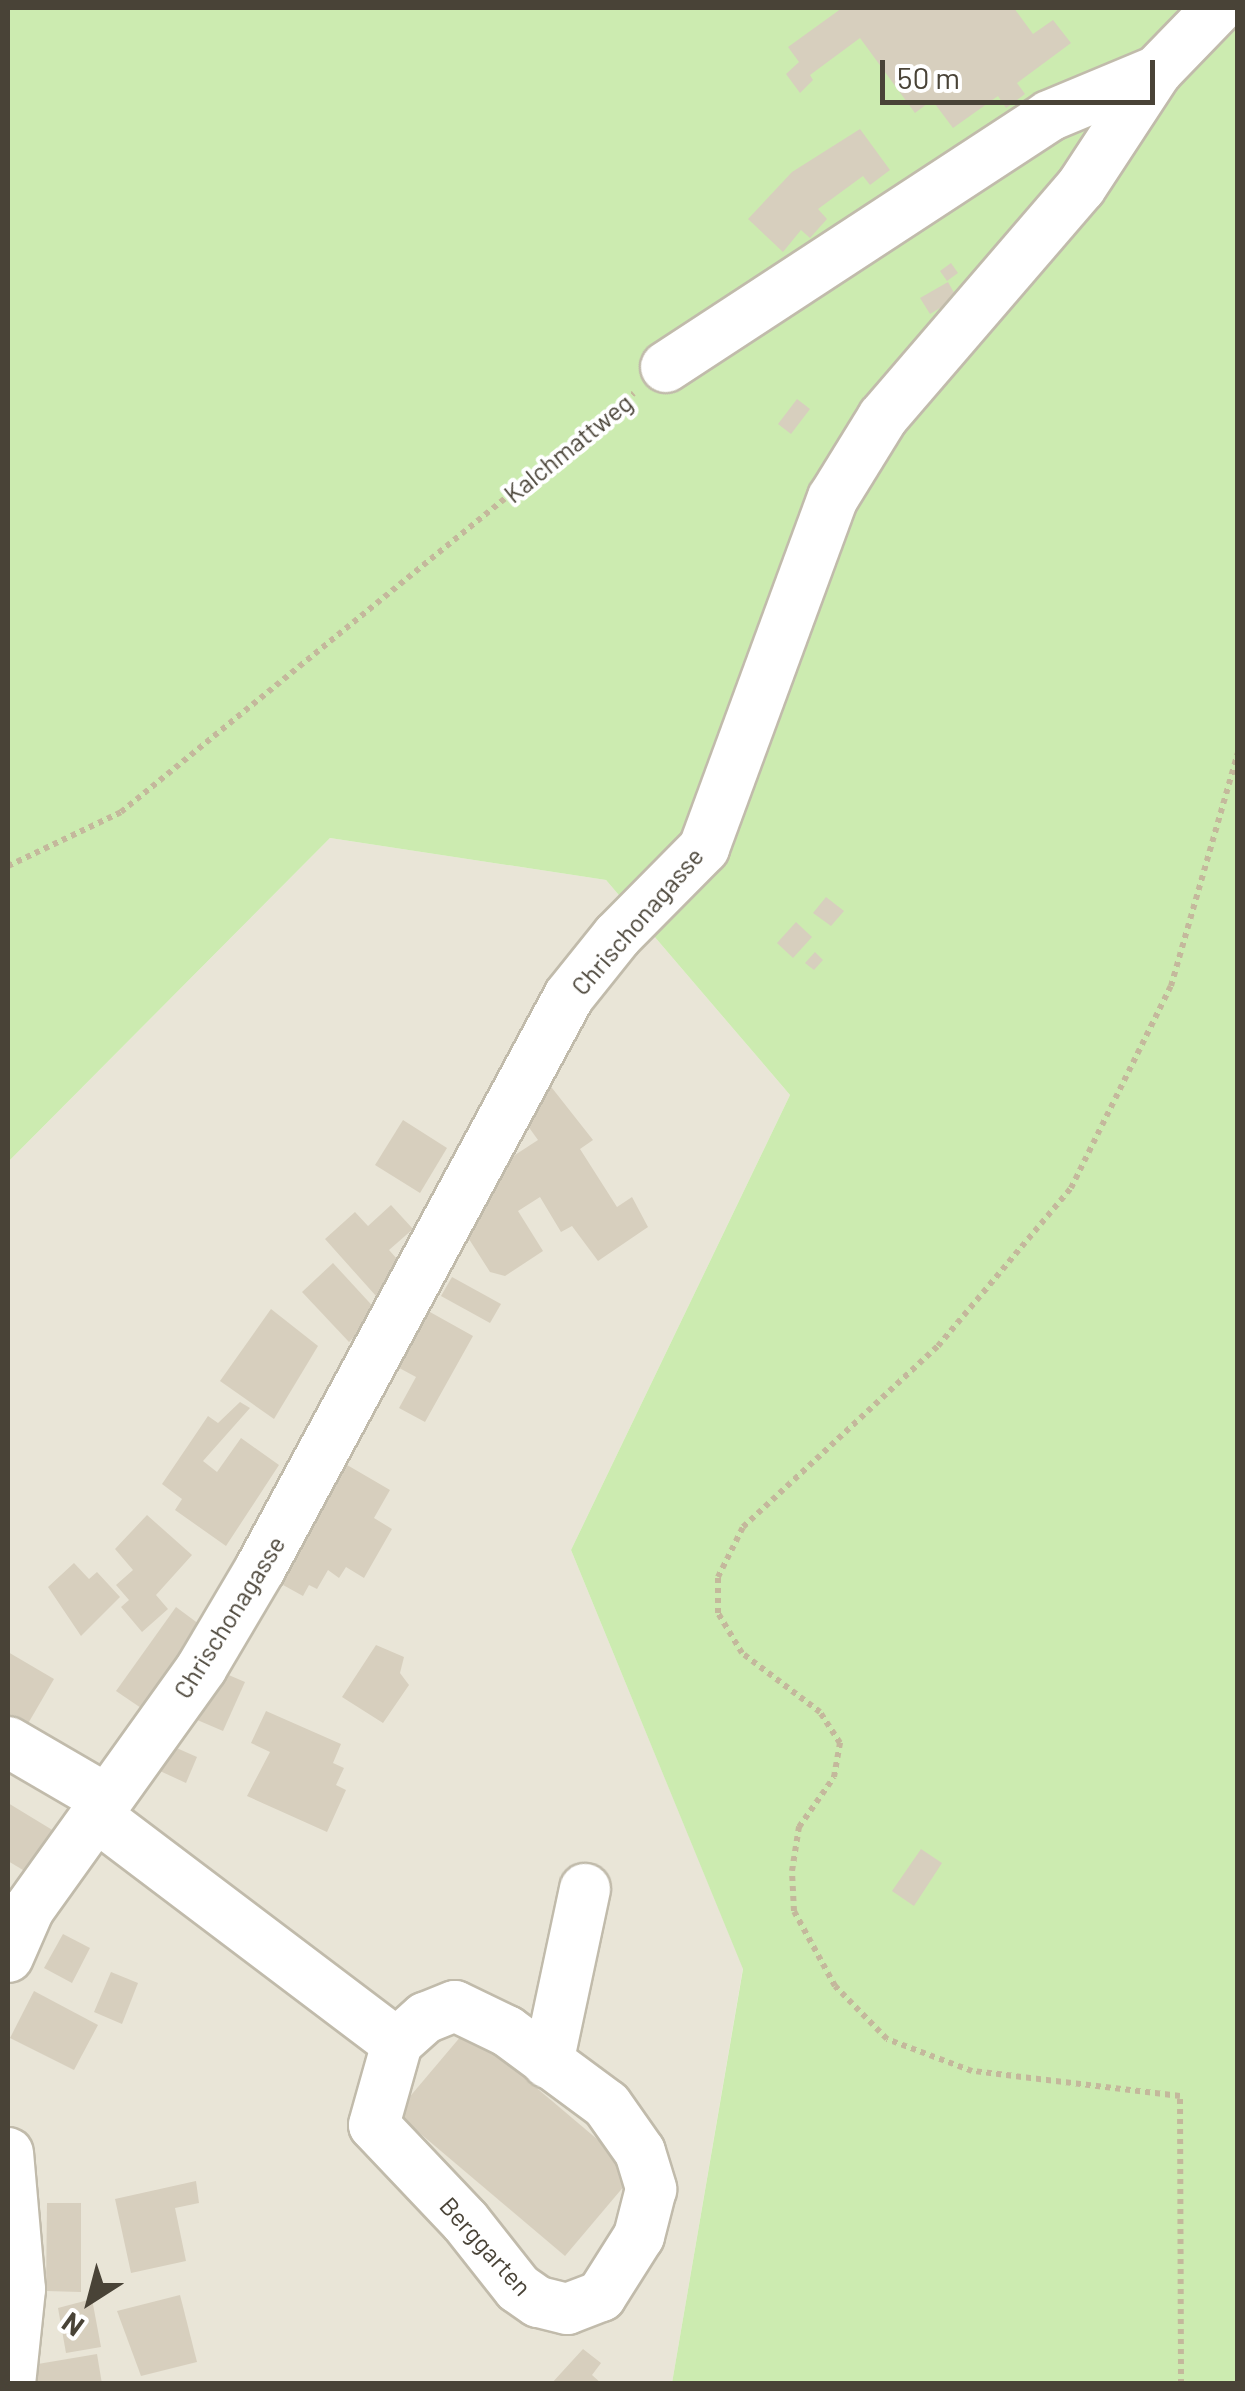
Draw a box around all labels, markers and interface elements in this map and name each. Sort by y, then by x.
scale bar [885,40,1160,102]
text: 50 m [897,59,960,95]
street label: Kalchmattweg [498,387,638,509]
street label: Chrischonagasse [565,841,709,1001]
street label: Chrischonagasse [167,1530,291,1704]
street label: Berggarten [434,2191,538,2301]
north arrow [40,2251,140,2351]
text: N [55,2306,90,2344]

